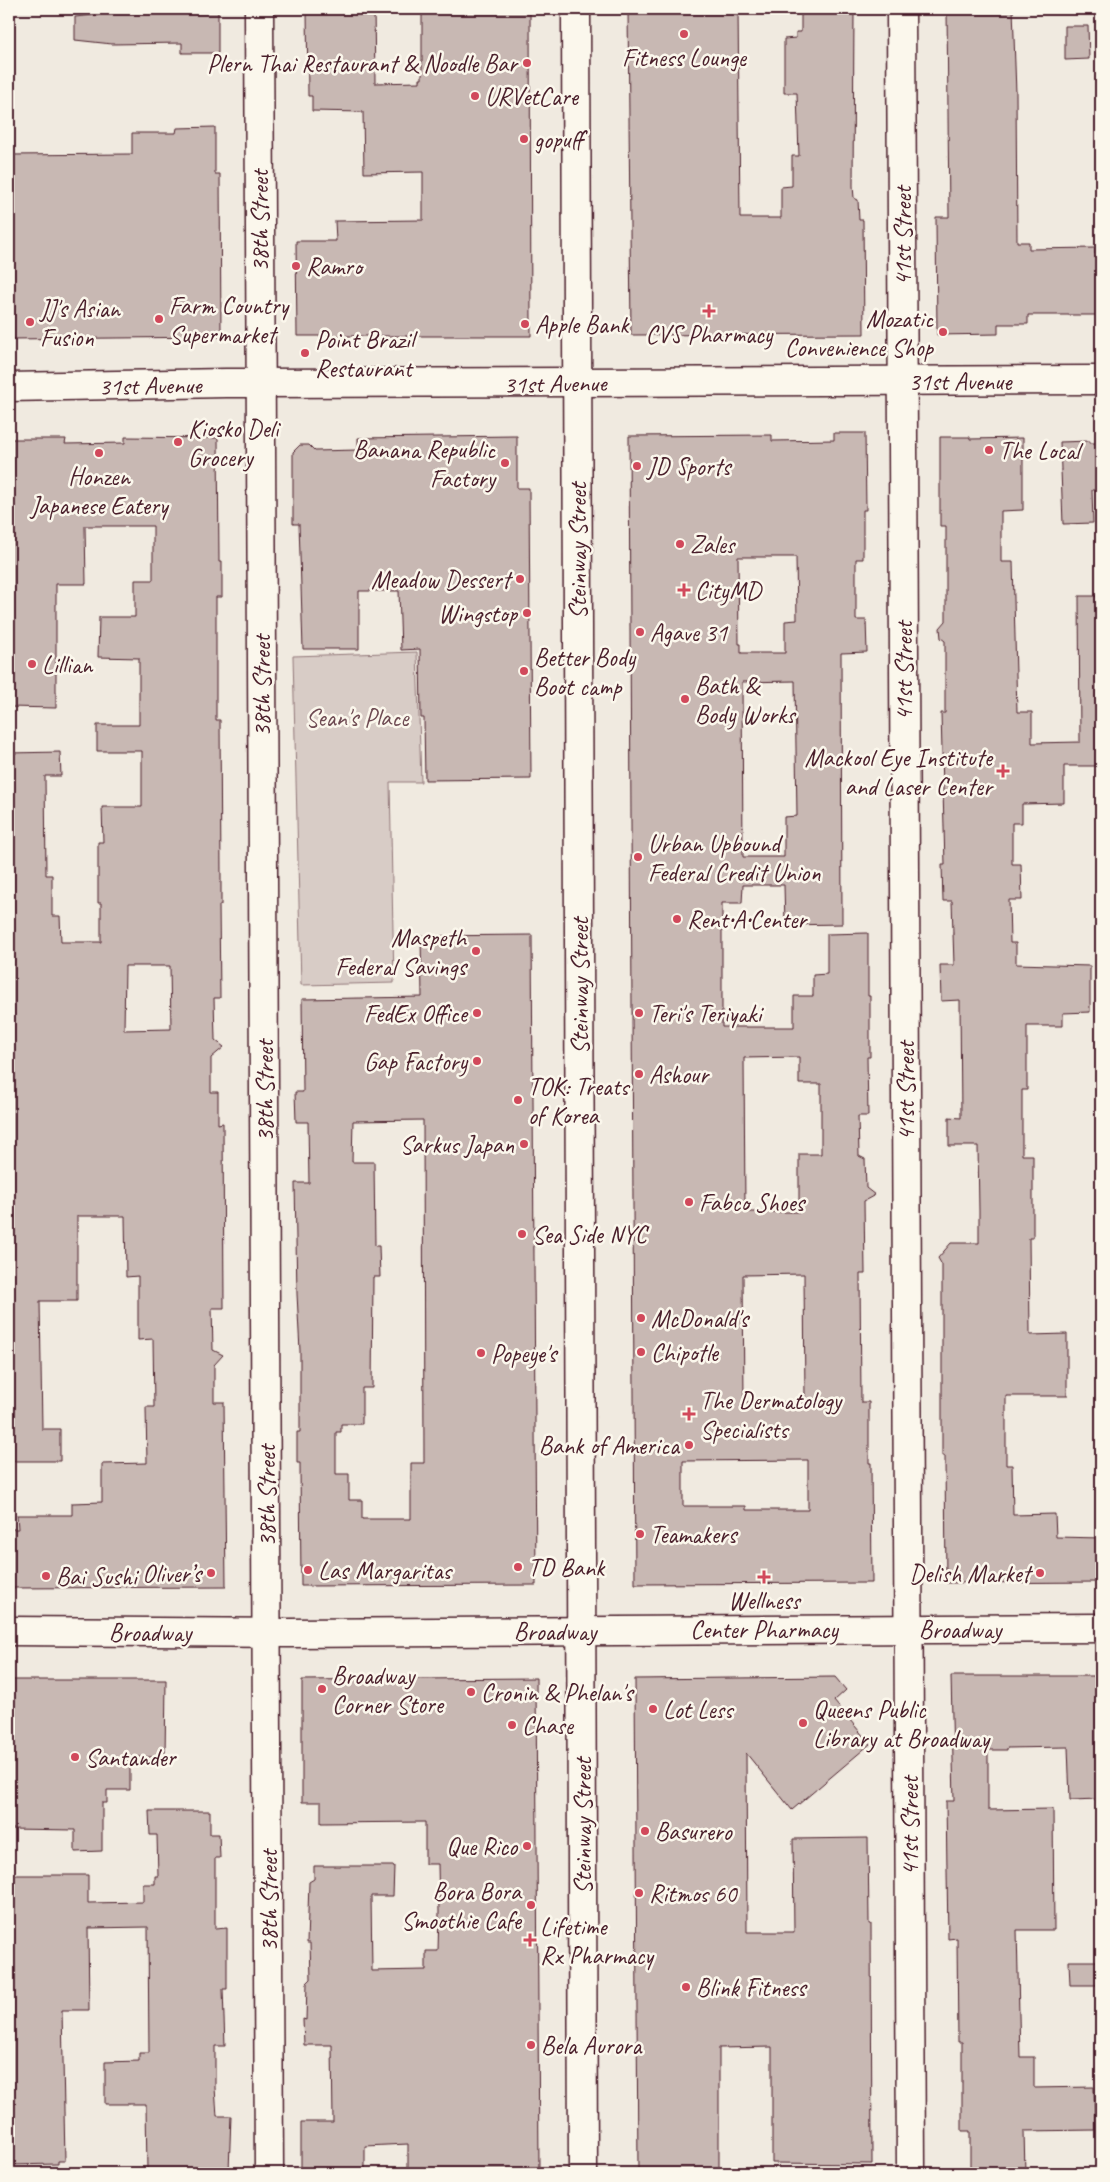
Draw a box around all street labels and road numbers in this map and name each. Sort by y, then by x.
street label: 38th Street [244,167,276,272]
street label: 41st Street [887,184,919,286]
street label: 31st Avenue [909,366,1013,398]
street label: 31st Avenue [503,367,609,401]
street label: 31st Avenue [98,369,204,403]
street label: Steinway Street [562,480,594,619]
street label: 41st Street [888,619,920,721]
street label: 38th Street [246,632,278,737]
street label: Steinway Street [564,915,596,1054]
street label: 38th Street [249,1037,281,1142]
street label: 41st Street [890,1039,922,1141]
street label: 38th Street [251,1442,283,1547]
street label: Broadway [919,1614,1004,1646]
street label: Broadway [514,1616,599,1648]
street label: Broadway [109,1617,194,1649]
street label: Steinway Street [567,1755,599,1894]
street label: 41st Street [894,1774,926,1876]
street label: 38th Street [253,1847,285,1952]

